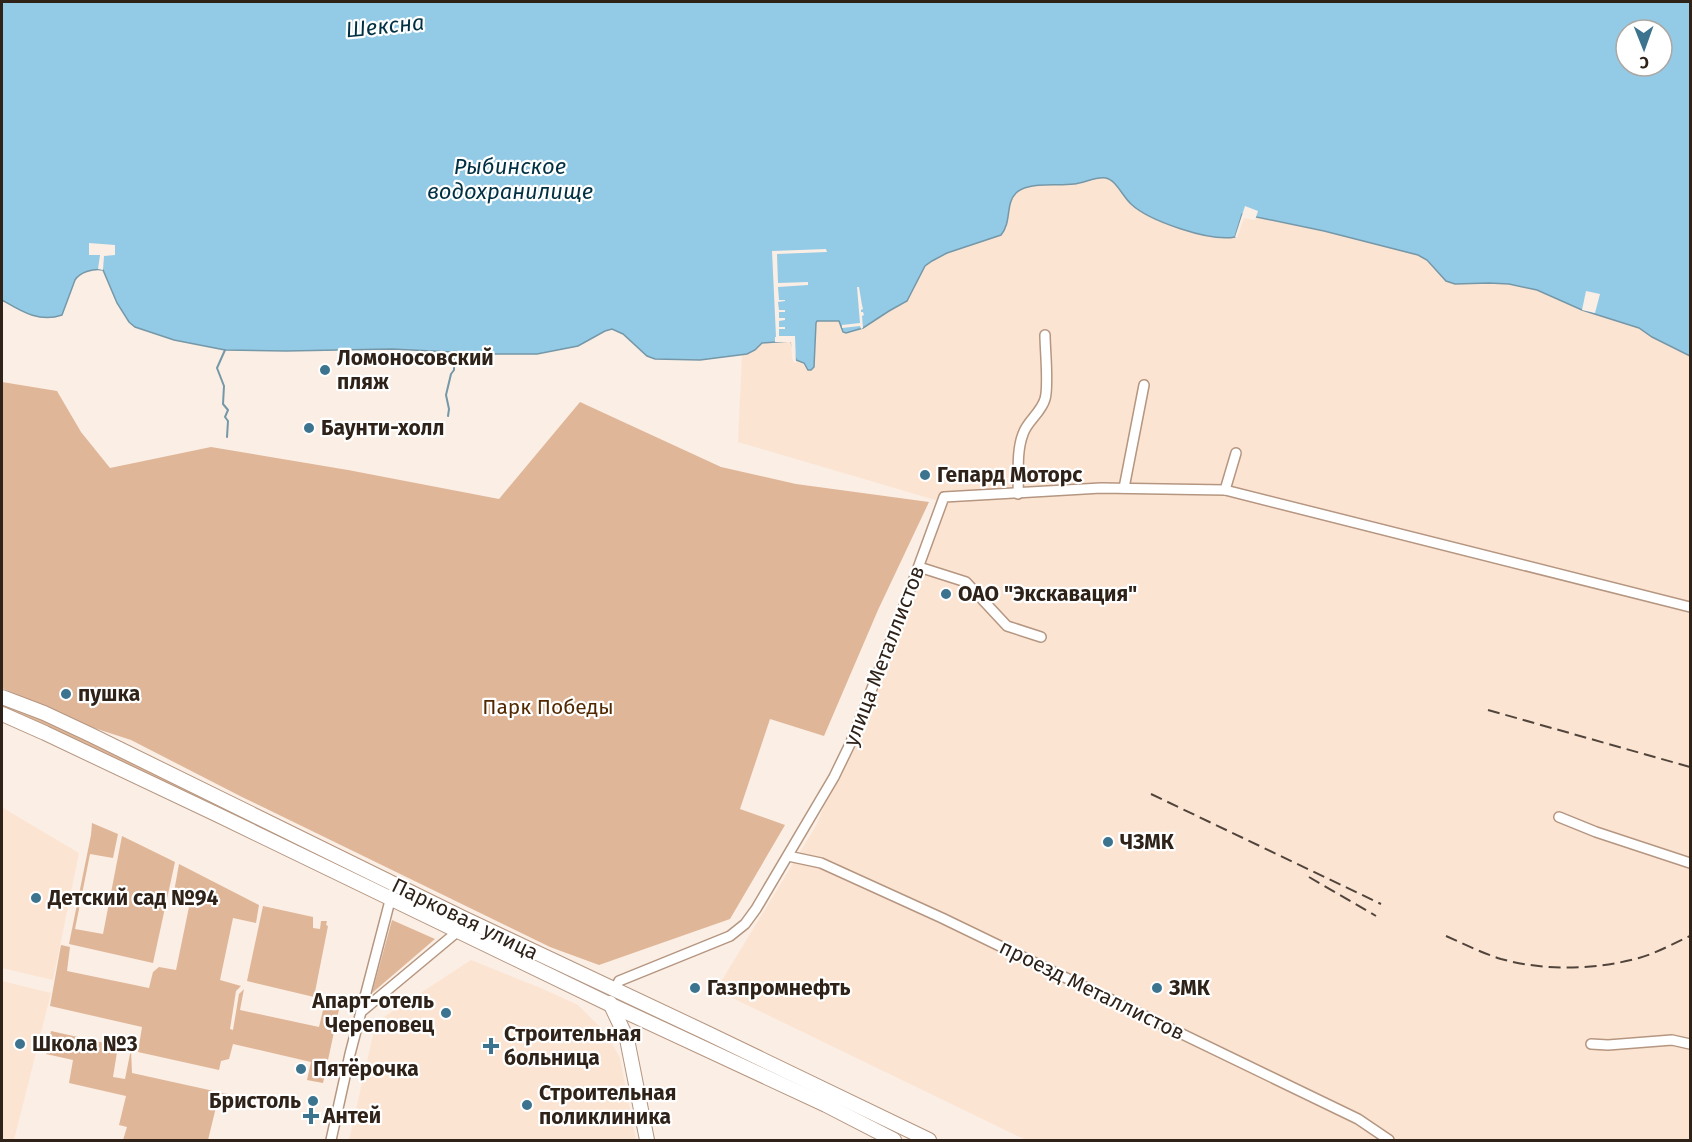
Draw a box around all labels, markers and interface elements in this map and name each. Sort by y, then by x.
water label: Шексна [344,8,426,44]
north arrow [1614,18,1674,78]
text: С [1639,53,1649,72]
water label: Рыбинское водохранилище [427,153,593,205]
place label: Ломоносовский пляж [337,345,494,395]
marker: Ломоносовский пляж [318,363,332,377]
place label: Баунти-холл [321,415,445,441]
marker: Баунти-холл [302,421,316,435]
place label: Гепард Моторс [937,462,1082,488]
marker: Гепард Моторс [918,468,932,482]
street label: улица Металлистов [838,562,930,750]
place label: ОАО "Экскавация" [958,581,1137,607]
marker: ОАО "Экскавация" [939,587,953,601]
place label: пушка [78,681,140,707]
marker: пушка [59,687,73,701]
park label: Парк Победы [482,694,614,720]
place label: ЧЗМК [1120,829,1175,855]
marker: ЧЗМК [1101,835,1115,849]
street label: Парковая улица [388,872,542,966]
place label: Детский сад №94 [47,885,218,911]
marker: Детский сад №94 [29,891,43,905]
street label: проезд Металлистов [995,934,1189,1046]
place label: Газпромнефть [707,975,851,1001]
place label: ЗМК [1168,975,1211,1001]
marker: Газпромнефть [688,981,702,995]
marker: ЗМК [1150,981,1164,995]
place label: Апарт-отель Череповец [311,988,435,1038]
marker: Апарт-отель Череповец [439,1006,453,1020]
place label: Строительная больница [504,1021,642,1071]
place label: Школа №3 [32,1031,138,1057]
marker: Школа №3 [13,1037,27,1051]
marker: Строительная больница [482,1037,500,1055]
place label: Пятёрочка [313,1056,419,1082]
marker: Пятёрочка [294,1062,308,1076]
place label: Строительная поликлиника [539,1080,677,1130]
place label: Бристоль [209,1088,301,1114]
marker: Бристоль [306,1094,320,1108]
marker: Строительная поликлиника [520,1098,534,1112]
place label: Антей [322,1103,381,1129]
marker: Антей [304,1109,318,1123]

